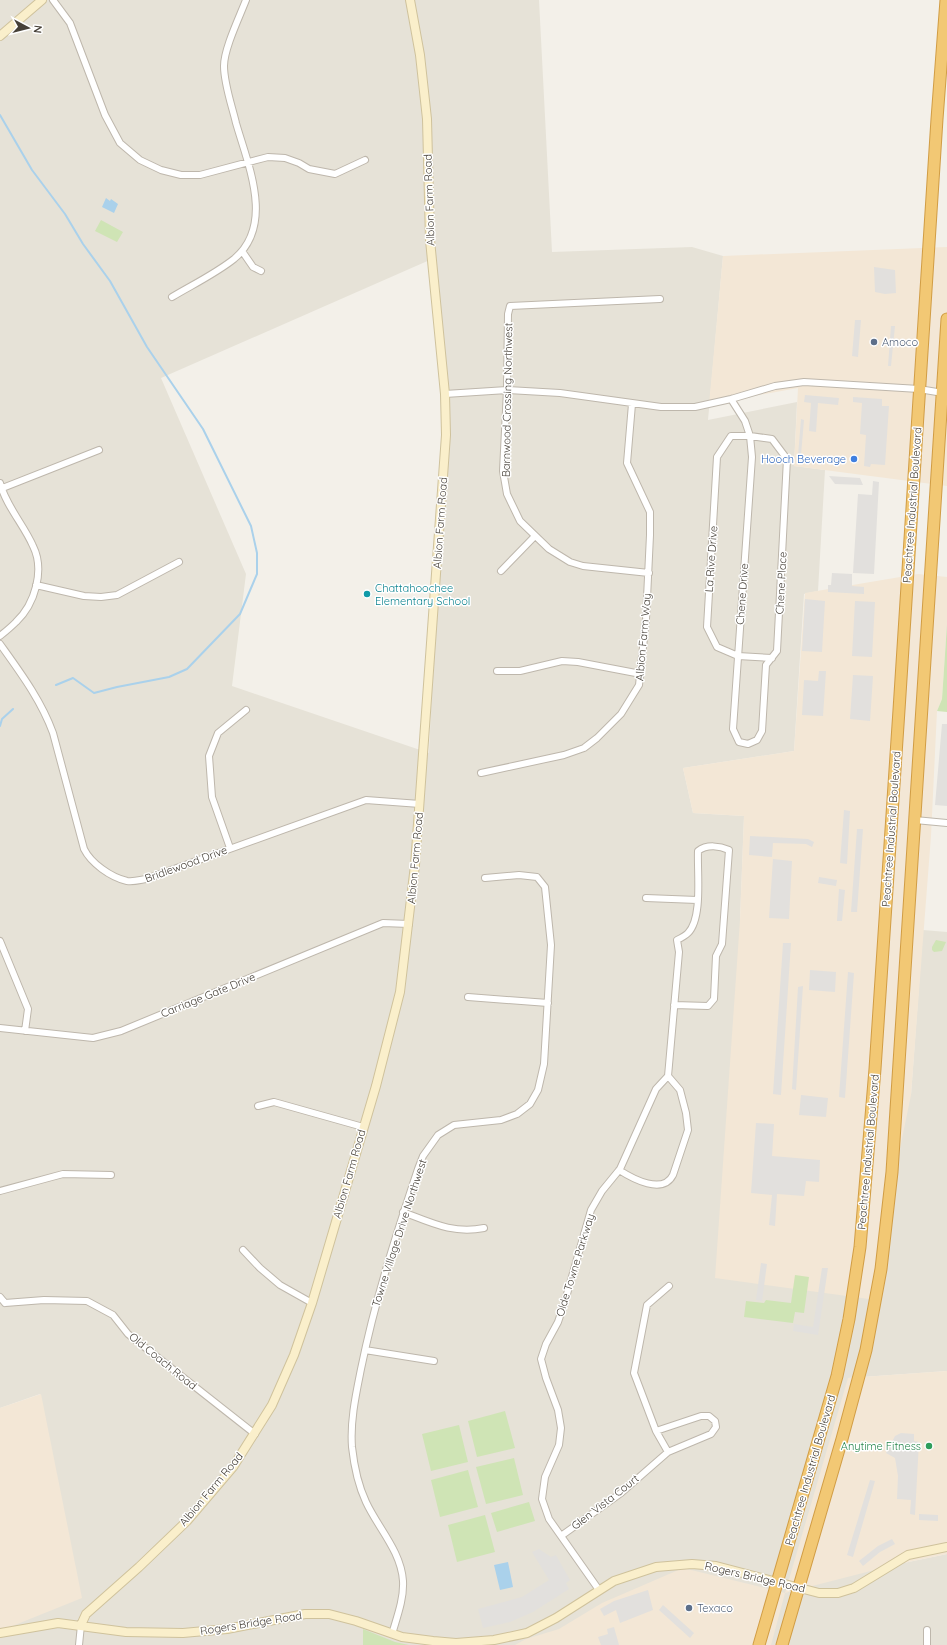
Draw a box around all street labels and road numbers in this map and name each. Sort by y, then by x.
street label: Albion Farm Road [420,154,438,246]
street label: Barnwood Crossing Northwest [499,322,515,477]
street label: Peachtree Industrial Boulevard [900,427,924,583]
street label: Albion Farm Road [430,477,450,569]
street label: La Rive Drive [702,525,720,593]
street label: Chene Place [772,551,790,615]
street label: Chene Drive [733,563,751,625]
street label: Albion Farm Way [632,593,654,681]
street label: Peachtree Industrial Boulevard [879,751,903,907]
street label: Albion Farm Road [404,812,426,904]
street label: Bridlewood Drive [143,843,229,885]
street label: Carriage Gate Drive [159,970,257,1020]
street label: Peachtree Industrial Boulevard [854,1074,882,1230]
street label: Albion Farm Road [330,1128,368,1220]
street label: Towne Village Drive Northwest [368,1157,430,1309]
street label: Olde Towne Parkway [553,1212,597,1318]
street label: Old Coach Road [126,1329,200,1393]
street label: Peachtree Industrial Boulevard [782,1393,838,1547]
street label: Albion Farm Road [176,1449,246,1529]
street label: Glen Vista Court [568,1471,642,1533]
street label: Rogers Bridge Road [703,1559,807,1595]
street label: Rogers Bridge Road [199,1608,303,1638]

